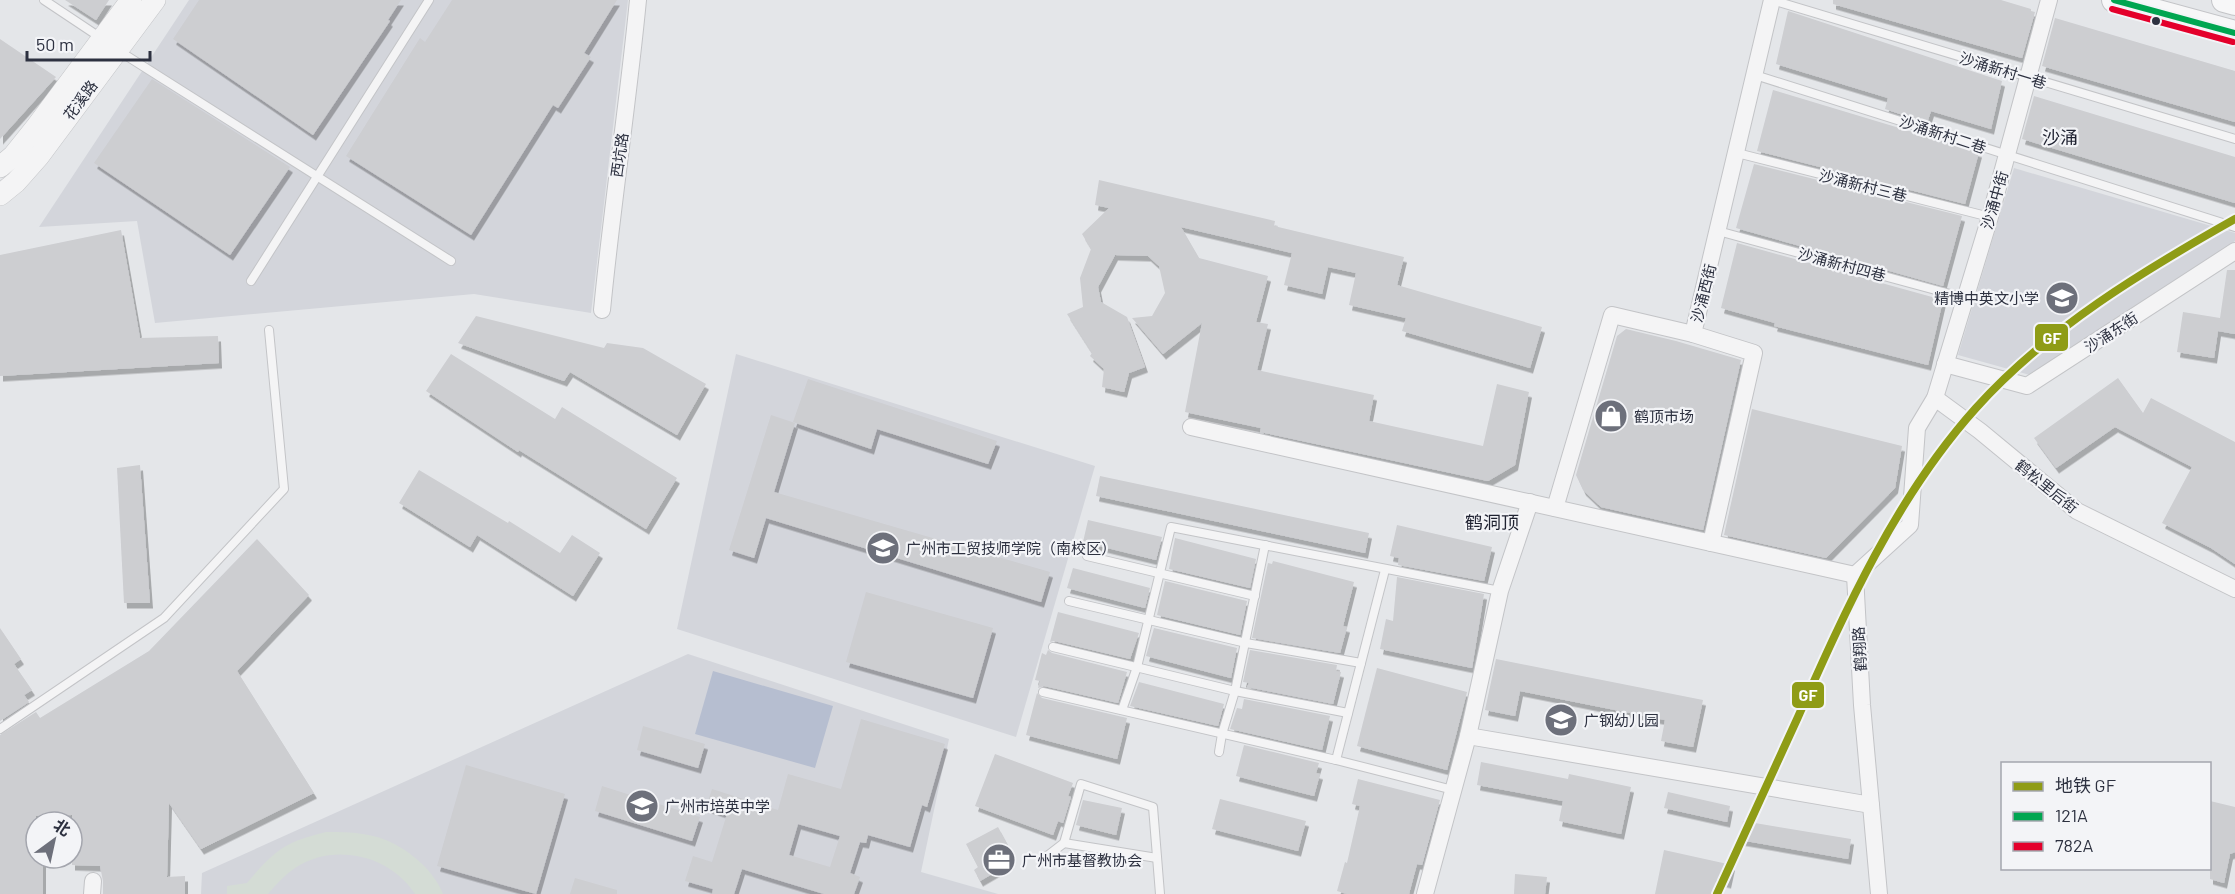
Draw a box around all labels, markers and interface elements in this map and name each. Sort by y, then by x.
unlabelled marker [2150,15,2162,27]
scale bar [27,24,150,62]
text: 50 m [36,33,74,55]
street label: 沙涌新村一巷 [1957,48,2049,92]
street label: 花溪路 [59,77,101,123]
street label: 沙涌新村二巷 [1897,112,1989,156]
district label: 沙涌 [2042,126,2078,148]
street label: 西坑路 [607,131,631,179]
street label: 沙涌新村三巷 [1817,165,1909,205]
street label: 沙涌中街 [1977,169,2011,231]
street label: 沙涌新村四巷 [1796,244,1888,284]
street label: 沙涌西街 [1687,262,1719,324]
school or university icon: 精博中英文小学 [2044,280,2080,316]
place label: 精博中英文小学 [1934,289,2039,307]
street label: 沙涌东街 [2081,308,2141,356]
line badge: GF [2034,323,2069,352]
text: GF [2043,328,2061,347]
shop icon: 鹤顶市场 [1593,398,1629,434]
place label: 鹤顶市场 [1634,407,1694,425]
street label: 鹤松里后街 [2012,455,2082,517]
district label: 鹤洞顶 [1465,511,1519,533]
school or university icon: 广州市工贸技师学院（南校区） [865,530,901,566]
place label: 广州市工贸技师学院（南校区） [906,539,1116,557]
street label: 鹤翔路 [1849,626,1869,672]
line badge: GF [1791,681,1825,709]
text: GF [1799,685,1817,704]
school or university icon: 广钢幼儿园 [1543,702,1579,738]
place label: 广钢幼儿园 [1584,711,1659,729]
legend [2001,762,2211,870]
text: 地铁 GF [2055,774,2116,796]
school or university icon: 广州市培英中学 [624,788,660,824]
place label: 广州市培英中学 [665,797,770,815]
text: 121A [2055,804,2088,826]
north arrow [24,810,84,870]
text: 北 [51,815,74,839]
text: 782A [2055,834,2094,856]
office icon: 广州市基督教协会 [981,842,1017,878]
place label: 广州市基督教协会 [1022,851,1142,869]

